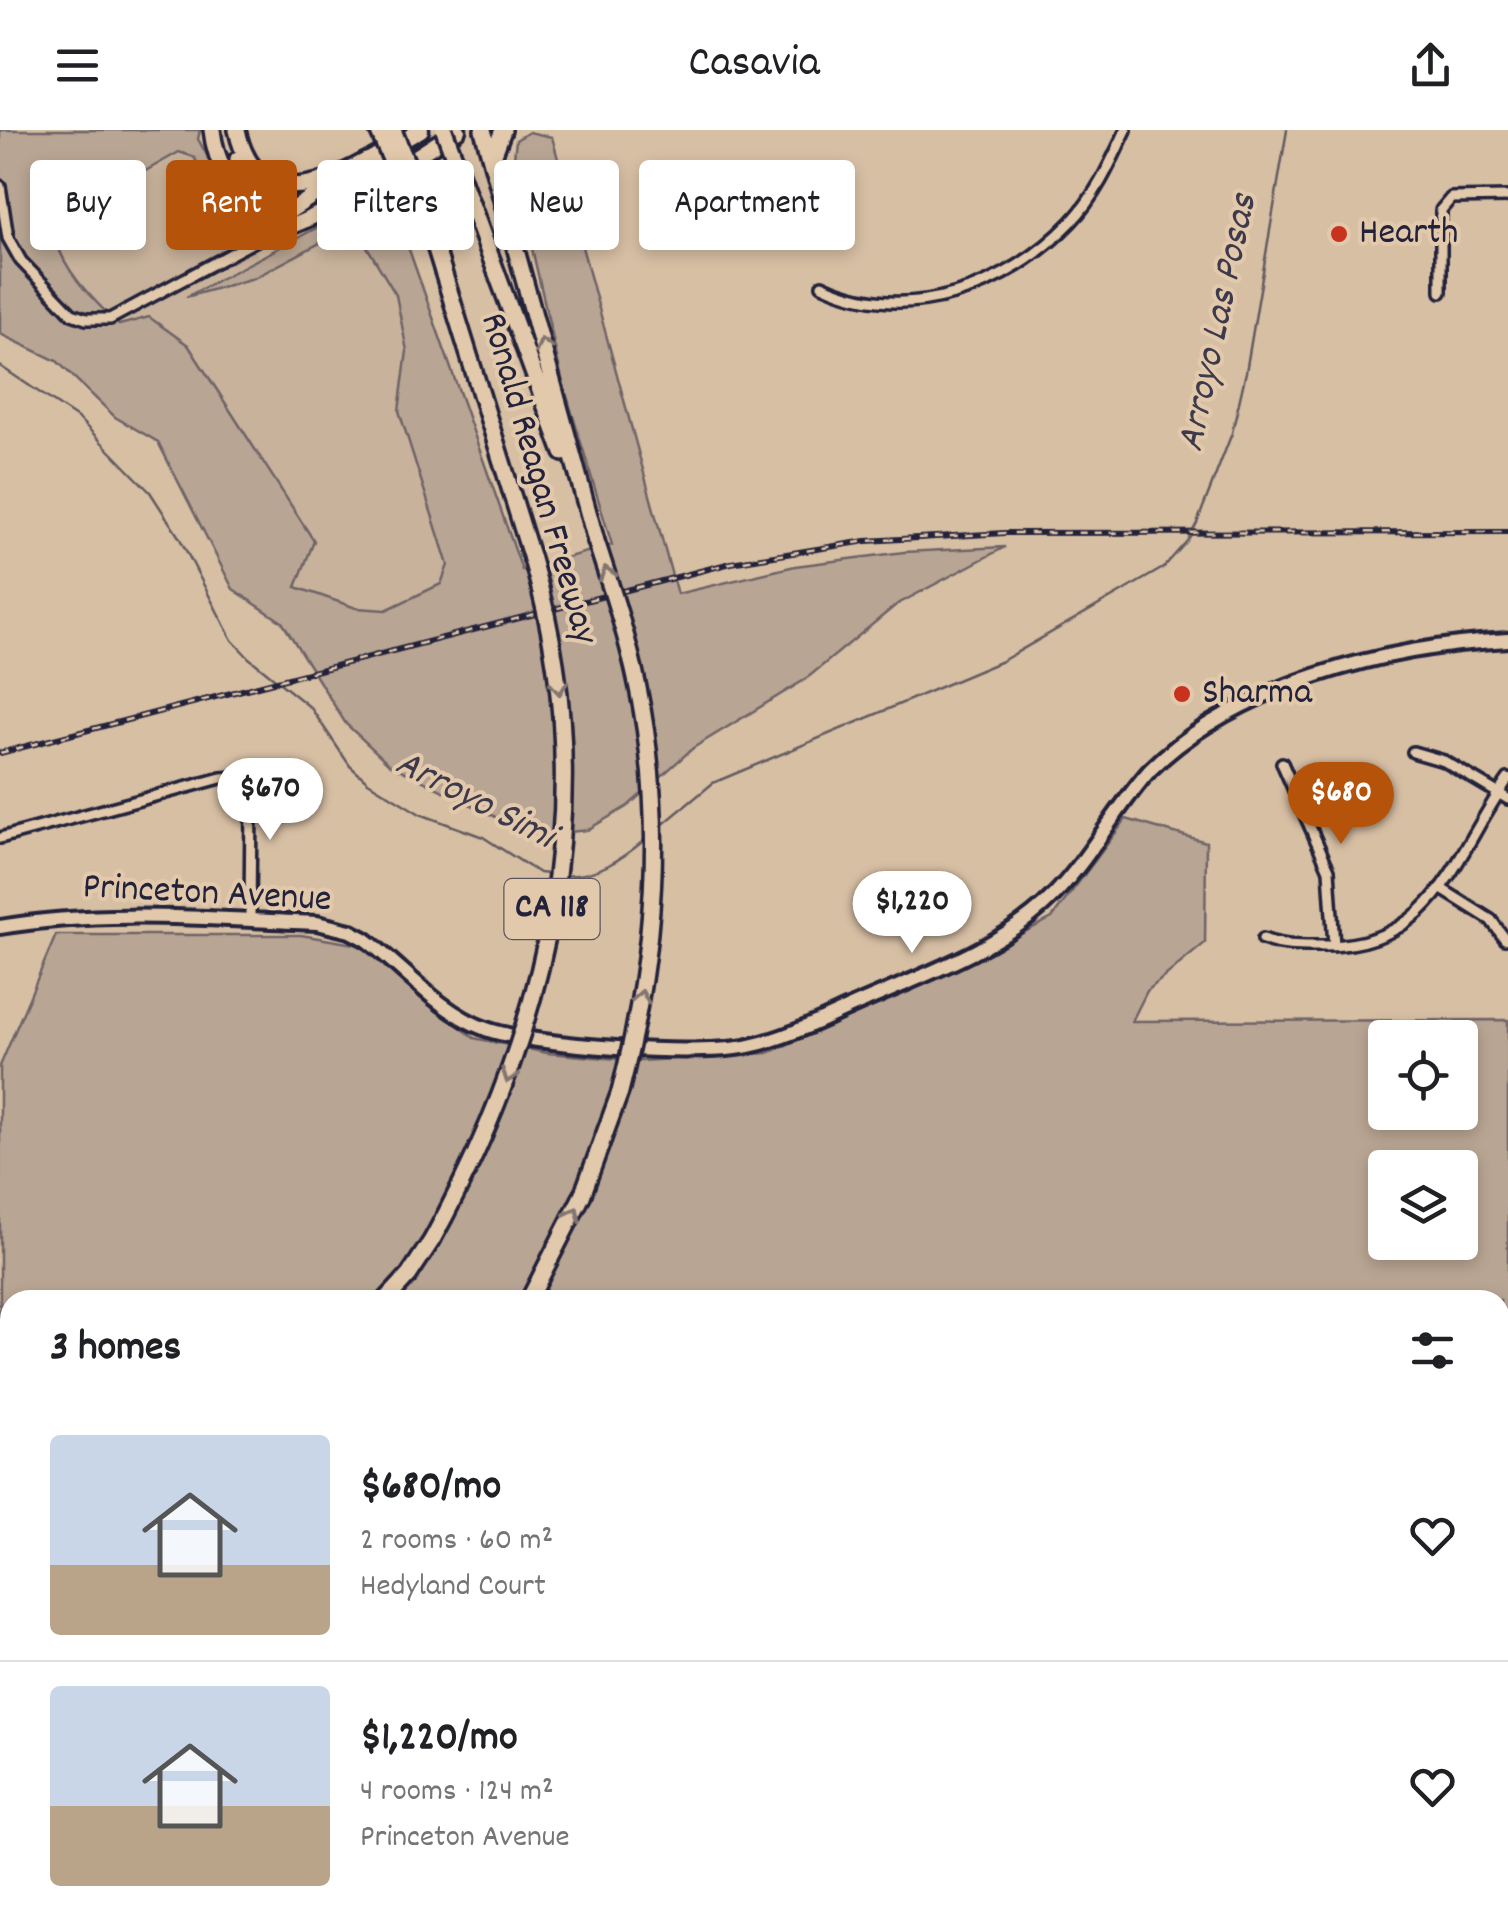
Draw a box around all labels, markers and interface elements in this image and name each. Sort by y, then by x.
text: Casavia [688,33,820,97]
icon: menu [50,38,105,93]
icon: share [1403,38,1458,93]
chip: Buy [30,160,146,250]
chip: Rent [166,160,297,250]
chip: Filters [317,160,474,250]
chip: New [494,160,619,250]
chip: Apartment [639,160,855,250]
water label: Arroyo Las Posas [1165,188,1275,457]
place label: Hearth [1359,207,1459,262]
marker: Hearth [1328,223,1350,245]
street label: Ronald Reagan Freeway [463,307,611,652]
one-way arrow [534,337,555,354]
one-way arrow [598,566,618,583]
place label: Sharma [1202,667,1313,722]
one-way arrow [547,680,569,696]
marker: Sharma [1171,683,1193,705]
water label: Arroyo Simi [384,738,569,869]
pin: $670 [211,758,329,843]
pin: $680 [1282,762,1400,847]
text: $670 [239,767,301,813]
text: $680 [1310,771,1372,817]
street label: Princeton Avenue [81,861,333,929]
pin: $1,220 [831,871,993,956]
road number: CA 118 [504,879,600,939]
text: $1,220 [875,880,949,926]
one-way arrow [630,989,651,1005]
map controls [1368,1020,1478,1260]
button: locate [1368,1020,1478,1130]
one-way arrow [500,1067,521,1084]
button: layers [1368,1150,1478,1260]
one-way arrow [561,1206,581,1224]
text: 3 homes [50,1320,181,1380]
icon: filters [1405,1323,1460,1378]
text: $680/mo [360,1459,501,1519]
icon: home [130,1475,250,1595]
icon: heart [1405,1508,1460,1563]
text: 2 rooms · 60 m² [360,1519,553,1565]
text: Hedyland Court [360,1565,546,1611]
text: $1,220/mo [360,1710,518,1770]
icon: home [130,1726,250,1846]
icon: heart [1405,1759,1460,1814]
text: 4 rooms · 124 m² [360,1770,554,1816]
text: Princeton Avenue [360,1816,570,1862]

